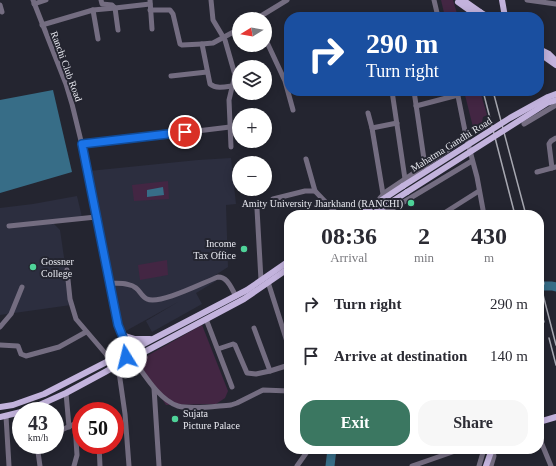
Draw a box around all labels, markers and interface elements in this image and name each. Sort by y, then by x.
north arrow [232,12,272,52]
map controls [232,12,272,196]
icon: right [300,28,352,80]
text: 290 m [366,28,438,59]
street label: Ranchi Club Road [49,30,84,103]
button: layers [232,60,272,100]
text: Turn right [366,61,439,81]
button: + [232,108,272,148]
pin [168,115,202,149]
street label: Mahatma Gandhi Road [409,115,494,174]
icon: arrive [174,121,196,143]
button: − [232,156,272,196]
place label: Amity University Jharkhand (RANCHI) [242,198,403,210]
marker: Amity University Jharkhand (RANCHI) [406,198,416,208]
text: 08:36 [321,223,377,249]
text: 2 [418,223,430,249]
text: 430 [471,223,507,249]
place label: Income Tax Office [193,238,237,261]
marker: Income Tax Office [239,244,249,254]
text: Arrival [330,250,368,265]
text: min [414,250,434,265]
text: m [484,250,494,265]
place label: Gossner College [41,256,74,279]
marker: Gossner College [28,262,38,272]
icon: right [300,293,322,315]
text: Turn right [334,296,401,312]
text: 290 m [490,296,528,312]
position arrow [105,336,147,378]
icon: arrive [300,345,322,367]
text: Arrive at destination [334,348,467,364]
text: 140 m [490,348,528,364]
button: Exit [300,400,410,446]
button: Share [418,400,528,446]
speed limit sign: 50 [72,402,124,454]
place label: Sujata Picture Palace [183,408,240,431]
text: 43 [28,412,48,434]
marker: Sujata Picture Palace [170,414,180,424]
text: km/h [28,432,48,443]

